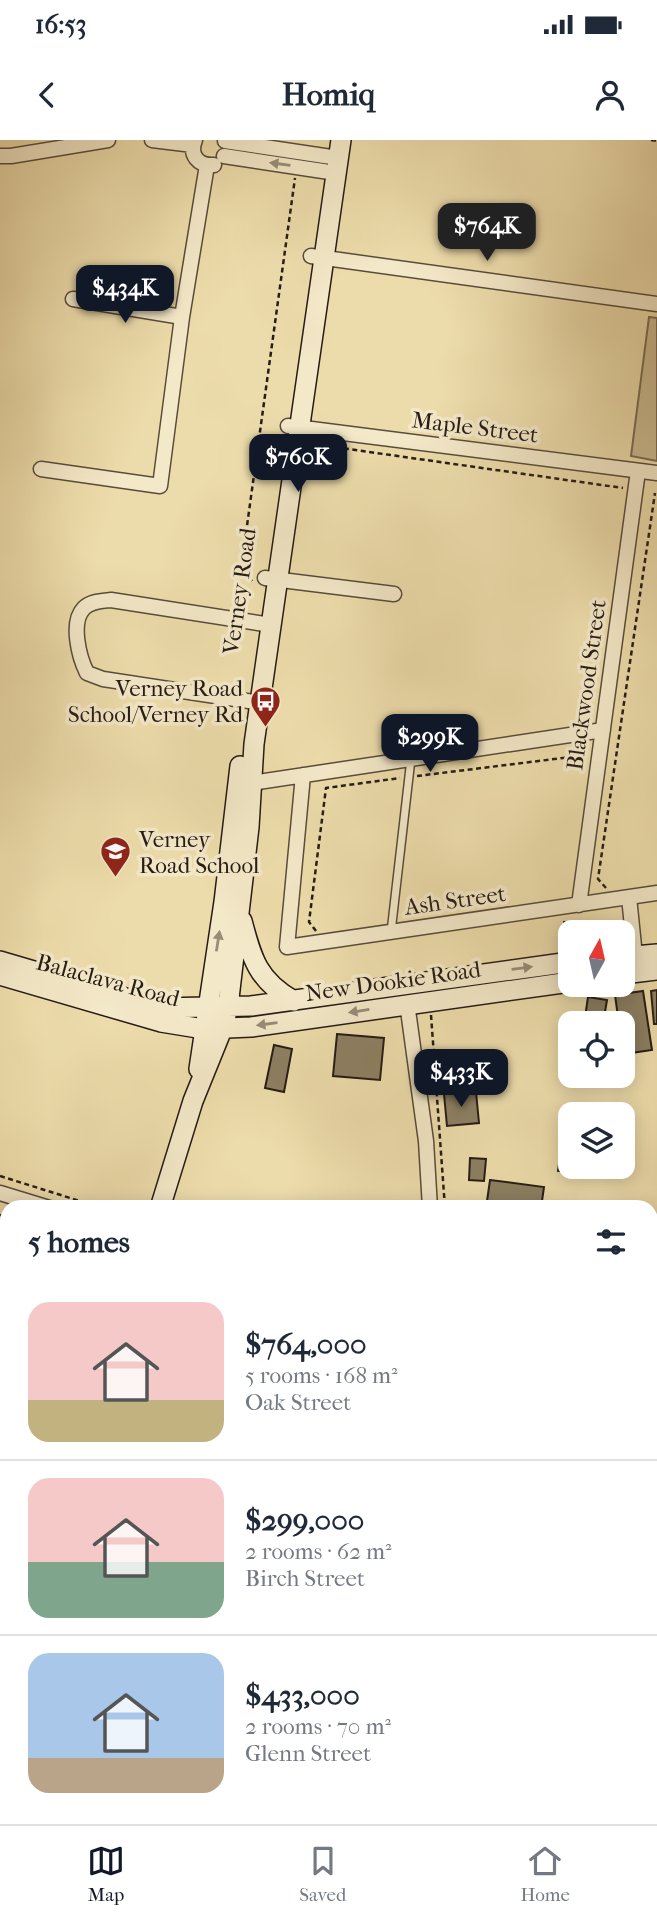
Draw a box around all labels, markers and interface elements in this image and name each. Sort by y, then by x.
text: 16:53 [35,9,86,40]
icon: back [28,76,66,114]
text: Homiq [282,76,375,113]
icon: person [591,76,629,114]
one-way arrow [269,158,291,169]
pin: $764K [438,204,536,263]
text: $764K [454,212,520,239]
pin: $434K [76,265,174,325]
text: $434K [92,274,158,301]
street label: Maple Street [410,406,540,449]
pin: $760K [249,434,347,494]
text: $760K [265,443,331,470]
street label: Verney Road [217,526,262,657]
street label: Blackwood Street [561,598,612,772]
place label: Verney Road School/Verney Rd [68,675,243,728]
bus stop icon: Verney Road School/Verney Rd [249,684,283,728]
pin: $299K [381,714,479,774]
text: $299K [397,723,463,750]
place label: Verney Road School [138,826,260,879]
school or university icon: Verney Road School [99,835,133,879]
street label: Ash Street [402,880,507,921]
north arrow [558,920,635,998]
map controls [558,920,635,1179]
one-way arrow [213,930,224,952]
street label: Balaclava Road [33,948,183,1013]
street label: New Dookie Road [304,956,483,1007]
one-way arrow [511,963,533,974]
one-way arrow [348,1006,370,1017]
button: locate [558,1011,635,1088]
one-way arrow [256,1019,278,1030]
pin: $433K [412,1049,510,1109]
text: $433K [430,1058,492,1085]
button: layers [558,1102,635,1179]
icon: filters [592,1223,630,1261]
text: 5 homes [28,1225,130,1260]
text: $764,000 [245,1327,367,1362]
icon: home [84,1330,168,1414]
text: 5 rooms · 168 m² [245,1362,398,1389]
text: Oak Street [245,1389,351,1416]
text: $299,000 [245,1503,364,1538]
icon: home [84,1506,168,1590]
text: 2 rooms · 62 m² [245,1538,392,1565]
text: Birch Street [245,1565,365,1592]
text: $433,000 [245,1678,360,1713]
icon: home [84,1681,168,1765]
text: 2 rooms · 70 m² [245,1713,391,1740]
text: Glenn Street [245,1740,371,1767]
tab: Map [87,1842,125,1906]
tab: Saved [299,1842,346,1906]
tab: Home [520,1842,570,1906]

